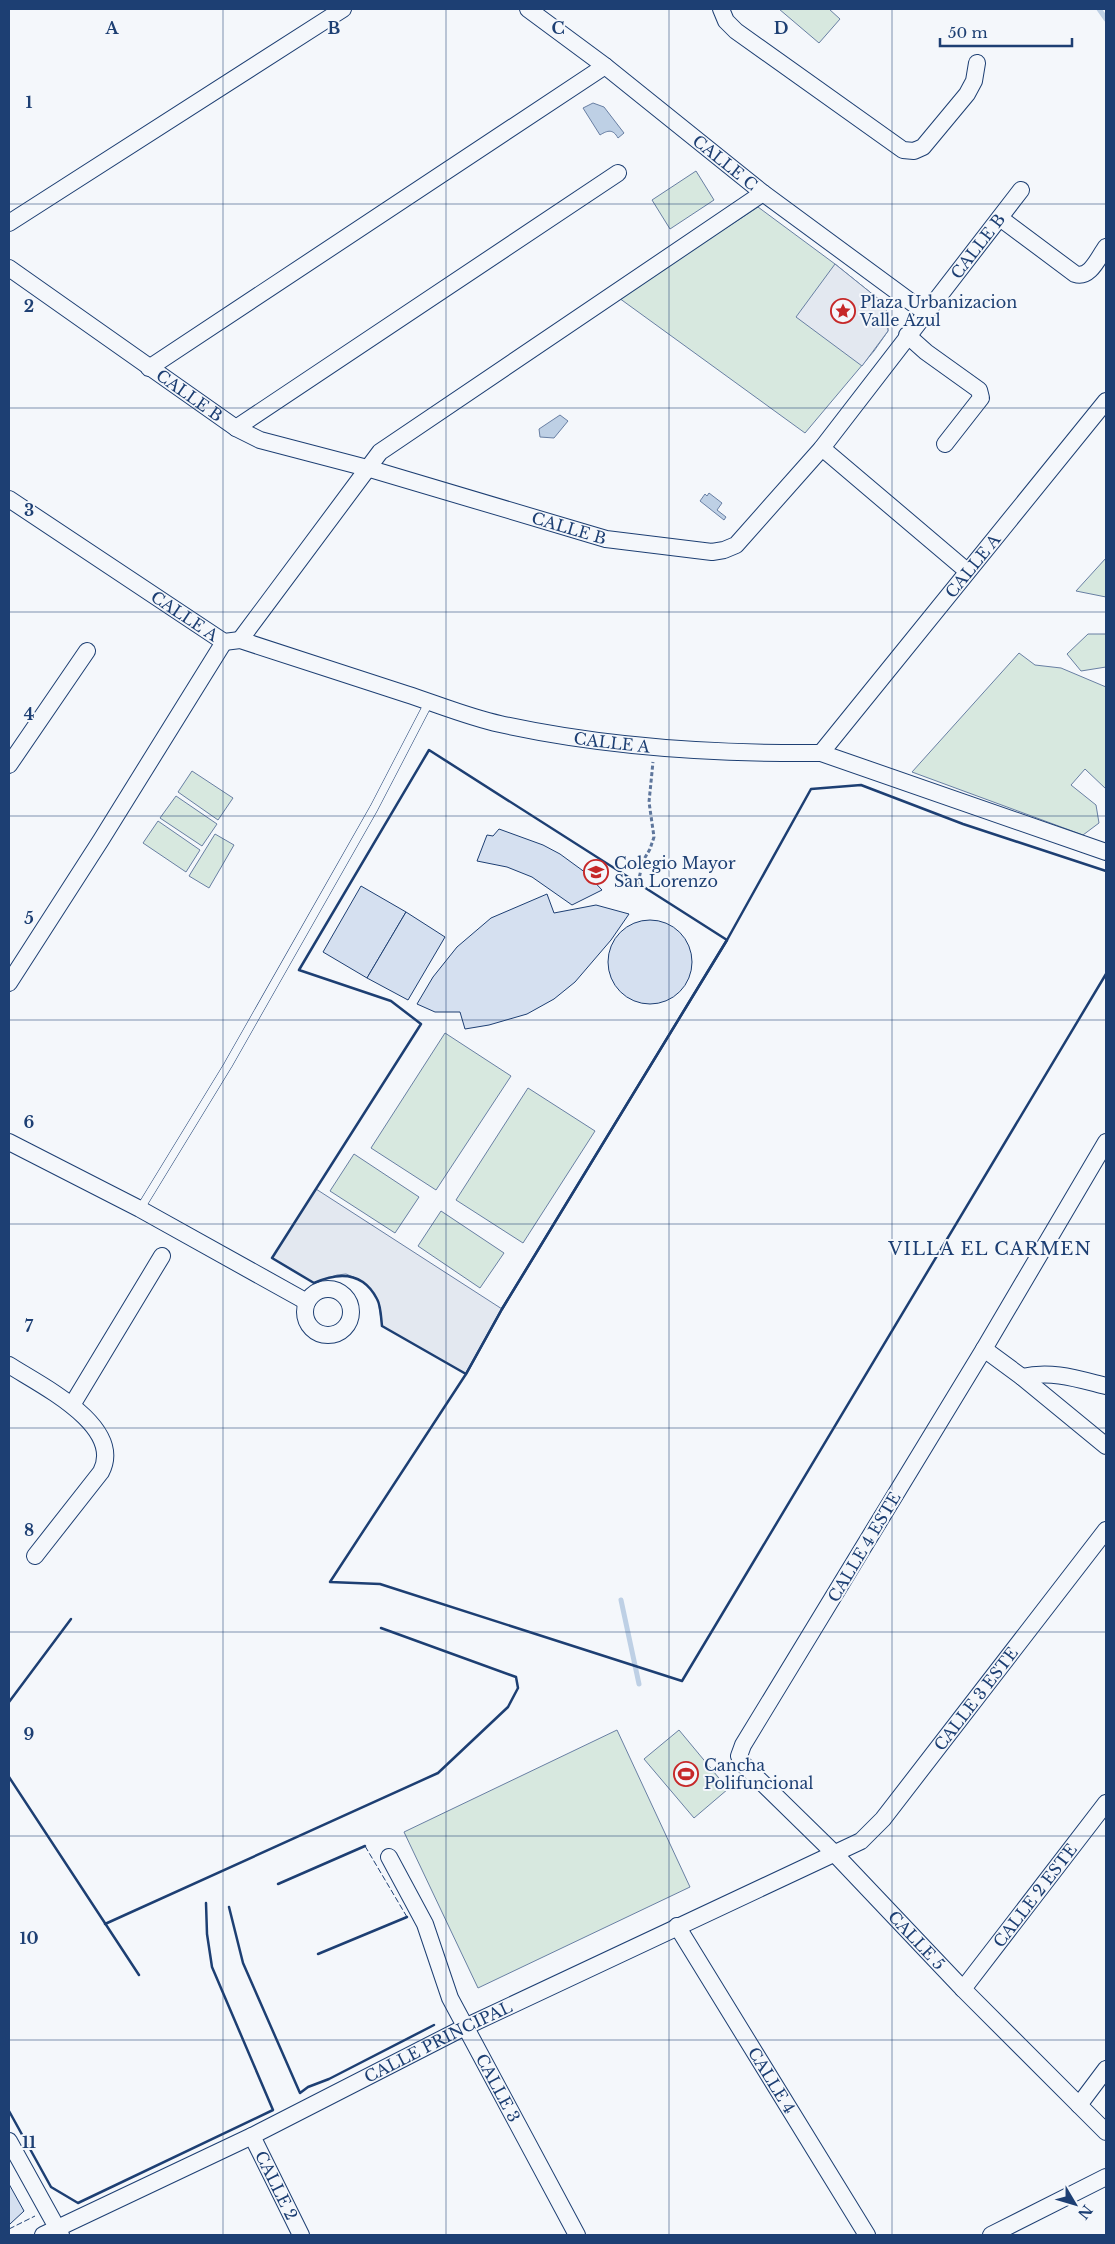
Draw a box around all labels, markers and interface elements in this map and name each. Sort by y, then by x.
scale bar [940,15,1072,47]
text: A [105,18,120,38]
text: B [328,18,341,38]
text: C [551,18,565,38]
text: D [774,18,788,38]
text: 50 m [948,23,988,42]
text: 1 [26,92,33,112]
street label: CALLE C [689,131,762,195]
street label: CALLE B [946,210,1009,283]
place label: Plaza Urbanizacion Valle Azul [859,292,1017,330]
text: 2 [24,296,34,316]
place icon: Plaza Urbanizacion Valle Azul [830,298,856,324]
street label: CALLE B [152,365,227,426]
text: 3 [24,500,34,520]
street label: CALLE B [529,507,609,549]
street label: CALLE A [941,529,1005,602]
street label: CALLE A [147,586,223,646]
text: 4 [24,704,34,724]
street label: CALLE A [572,728,651,757]
place label: Colegio Mayor San Lorenzo [614,853,736,891]
school or university icon: Colegio Mayor San Lorenzo [583,859,609,885]
text: 5 [24,908,34,928]
text: 6 [24,1112,35,1132]
district label: VILLA EL CARMEN [887,1238,1092,1260]
text: 7 [25,1316,34,1336]
street label: CALLE 4 ESTE [823,1488,905,1606]
text: 8 [24,1520,34,1540]
street label: CALLE 3 ESTE [930,1643,1022,1755]
text: 9 [24,1724,35,1744]
place label: Cancha Polifuncional [704,1755,814,1793]
sports icon: Cancha Polifuncional [673,1761,699,1787]
street label: CALLE 2 ESTE [989,1840,1081,1951]
street label: CALLE 5 [884,1907,949,1974]
text: 10 [19,1928,39,1948]
street label: CALLE PRINCIPAL [361,1996,516,2087]
street label: CALLE 4 [744,2043,800,2117]
street label: CALLE 3 [472,2050,525,2125]
text: 11 [22,2132,36,2152]
street label: CALLE 2 [251,2147,302,2223]
north arrow [1050,2179,1100,2229]
text: N [1074,2201,1096,2223]

